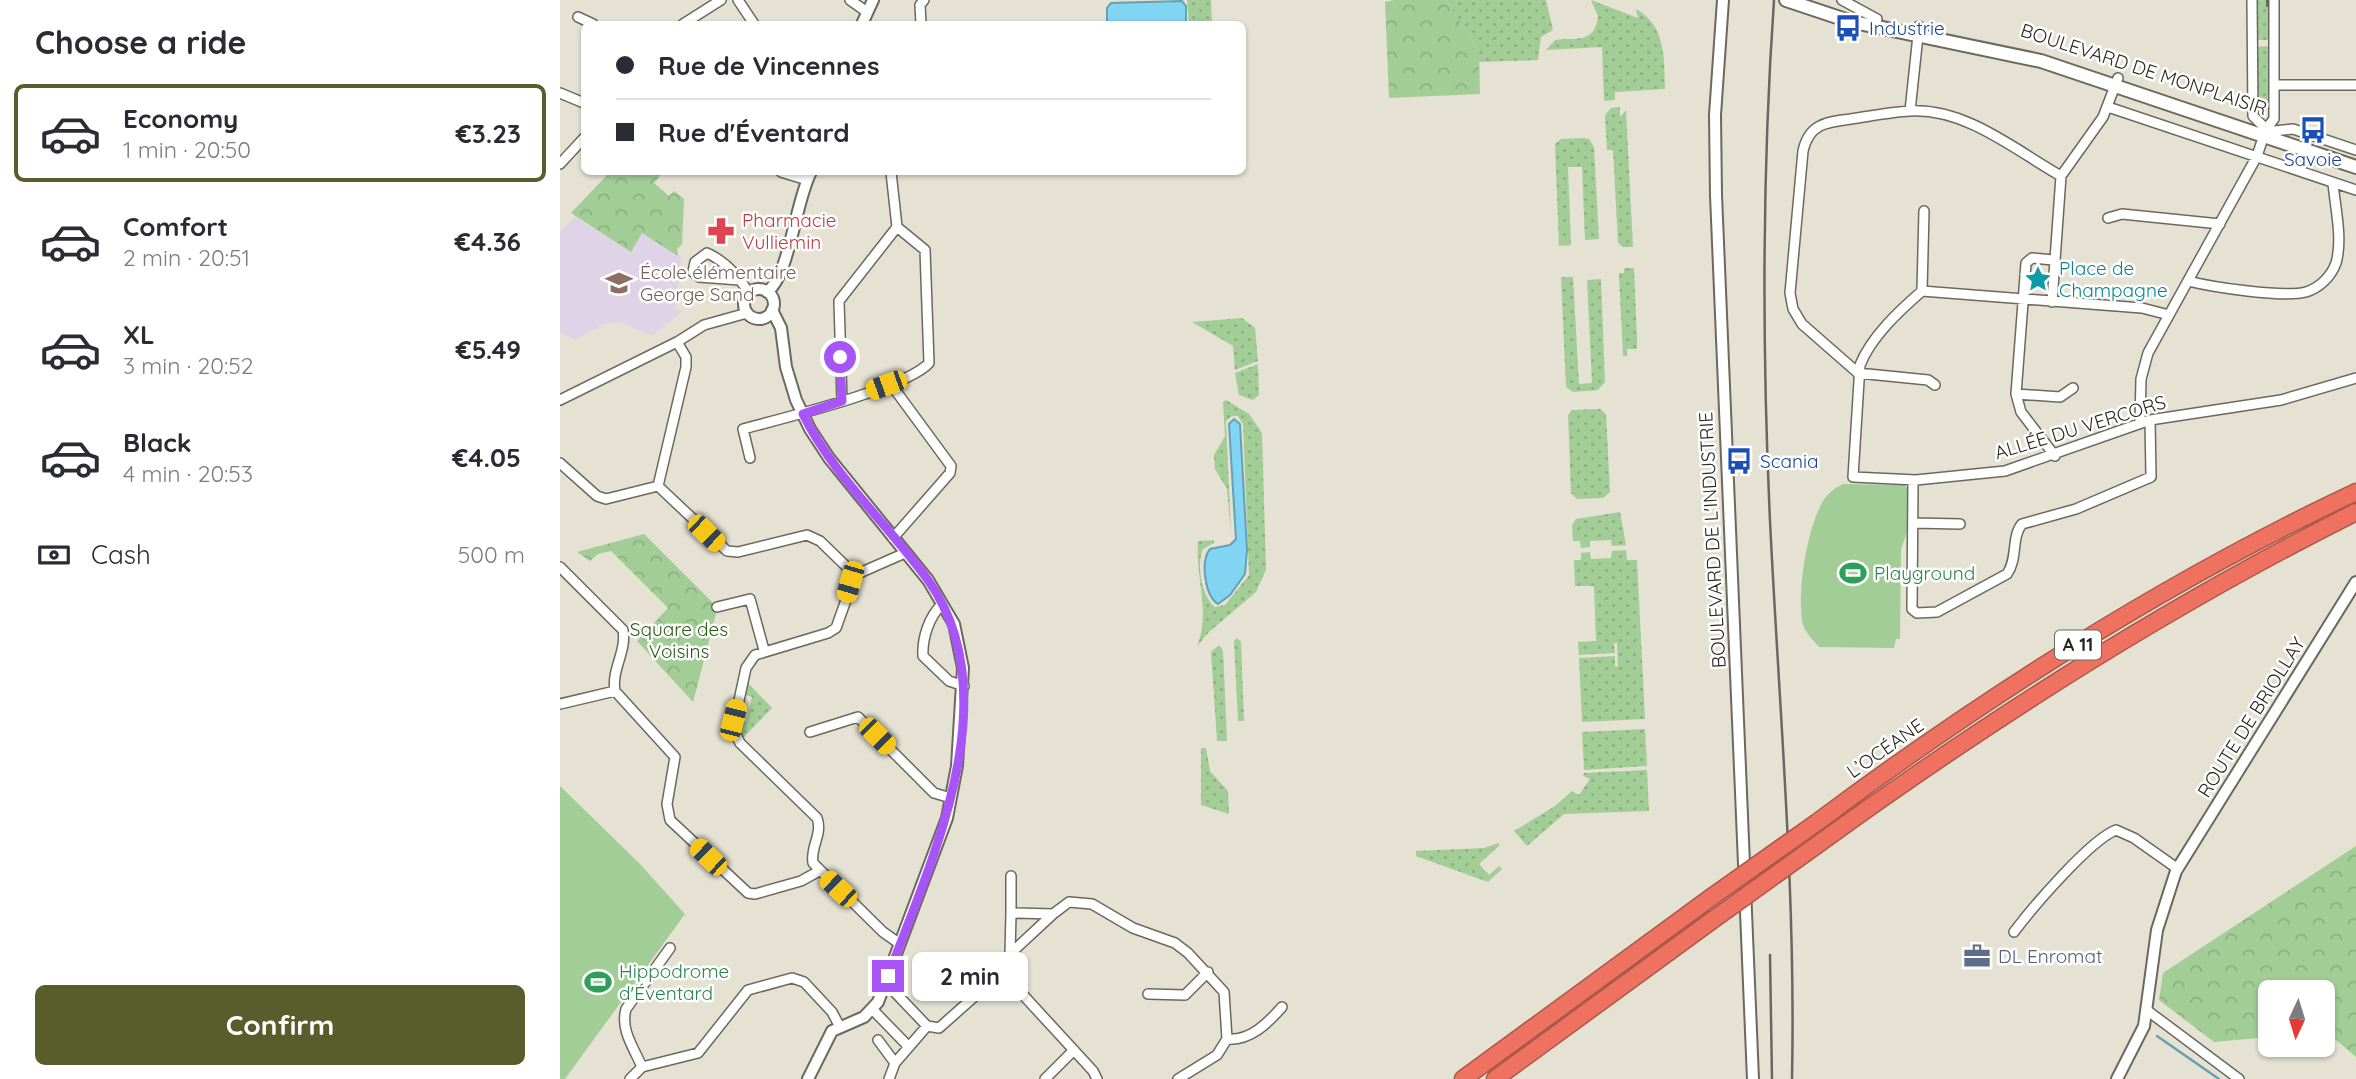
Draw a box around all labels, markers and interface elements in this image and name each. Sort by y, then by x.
bus stop icon: Industrie [1833,13,1863,43]
place label: Industrie [1869,16,1945,40]
street label: BOULEVARD DE MONPLAISIR [2018,18,2270,120]
text: Choose a ride [35,22,247,62]
text: Rue de Vincennes [658,49,879,82]
icon: car [39,102,102,165]
text: Economy [123,102,238,135]
bus stop icon: Savoie [2298,115,2328,145]
text: Rue d'Éventard [658,116,850,149]
text: €3.23 [456,117,521,150]
text: 1 min · 20:50 [123,135,251,164]
place label: Savoie [2284,147,2342,171]
place label: Pharmacie Vulliemin [742,208,836,254]
icon: car [39,210,102,273]
text: Comfort [123,210,228,243]
pharmacy icon: Pharmacie Vulliemin [706,216,736,246]
text: €4.36 [455,225,521,258]
text: 2 min · 20:51 [123,243,250,272]
place label: Place de Champagne [2059,256,2168,302]
place label: École élémentaire George Sand [640,260,797,306]
place icon: Place de Champagne [2023,264,2053,294]
school or university icon: École élémentaire George Sand [604,268,634,298]
icon: car [39,318,102,381]
text: XL [123,318,155,351]
text: €5.49 [456,333,521,366]
route start [824,341,856,373]
text: 3 min · 20:52 [123,351,254,380]
car [863,368,910,402]
street label: ALLÉE DU VERCORS [1991,390,2169,464]
street label: BOULEVARD DE L'INDUSTRIE [1693,411,1731,669]
icon: car [39,426,102,489]
text: Black [123,426,192,459]
text: €4.05 [452,441,521,474]
bus stop icon: Scania [1724,446,1754,476]
place label: Scania [1760,449,1819,473]
text: 4 min · 20:53 [123,459,253,488]
car [684,511,729,555]
icon: cash [35,536,73,574]
text: Cash [91,538,151,571]
text: 500 m [458,540,525,569]
sports icon: Playground [1838,558,1868,588]
car [835,559,866,605]
place label: Playground [1874,561,1975,585]
park label: Square des Voisins [630,617,728,663]
road number: A 11 [2055,630,2101,660]
street label: ROUTE DE BRIOLLAY [2192,632,2310,802]
car [718,697,749,743]
street label: L’OCÉANE [1842,713,1928,783]
car [855,714,900,758]
car [686,835,731,879]
car [816,867,861,911]
office icon: DL Enromat [1962,941,1992,971]
place label: DL Enromat [1998,944,2102,968]
callout: 2 min [912,951,1028,1000]
place label: Hippodrome d'Éventard [619,959,729,1005]
route end [872,960,904,992]
text: 2 min [940,962,1000,991]
sports icon: Hippodrome d'Éventard [583,967,613,997]
north arrow [2258,980,2334,1057]
map controls [2258,980,2335,1057]
button: Confirm [35,985,525,1065]

